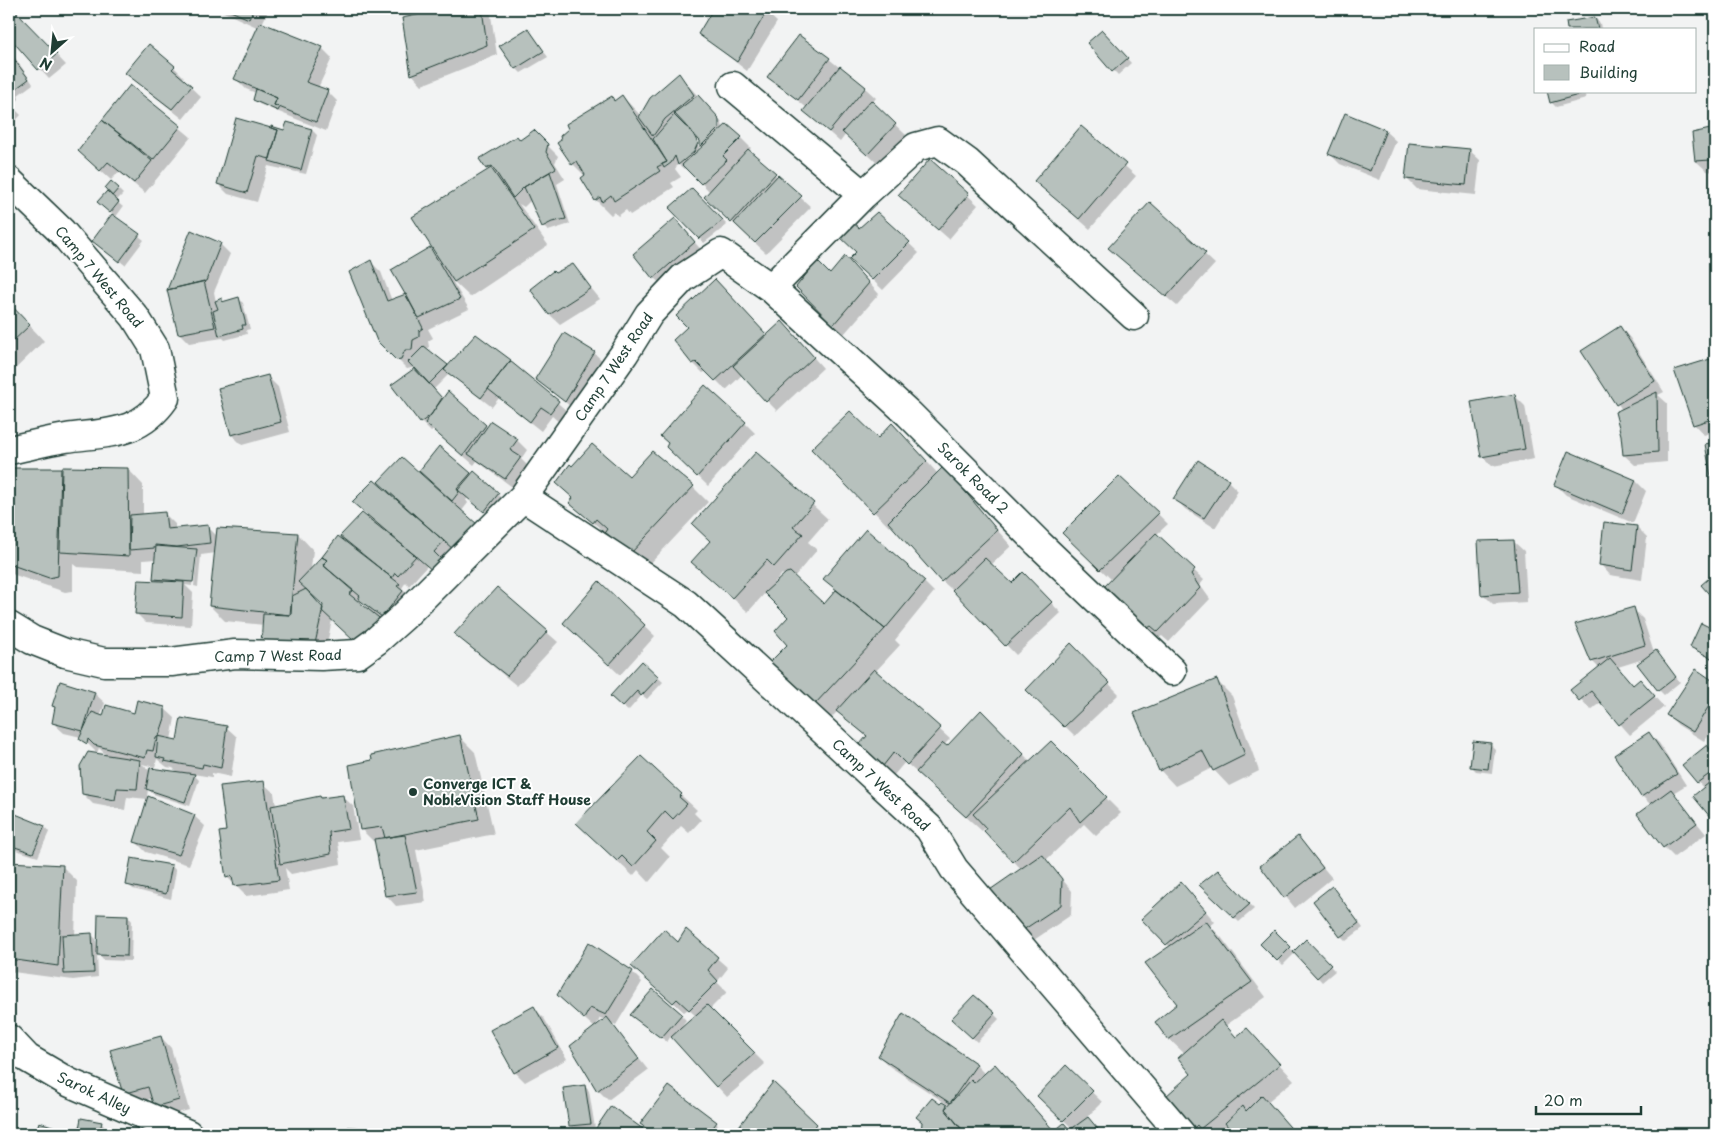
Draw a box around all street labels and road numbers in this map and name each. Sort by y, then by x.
street label: Camp 7 West Road [50,221,148,332]
street label: Camp 7 West Road [569,308,658,425]
street label: Sarok Road 2 [933,437,1014,518]
street label: Camp 7 West Road [214,644,342,667]
street label: Camp 7 West Road [828,733,935,836]
street label: Sarok Alley [54,1066,135,1119]

